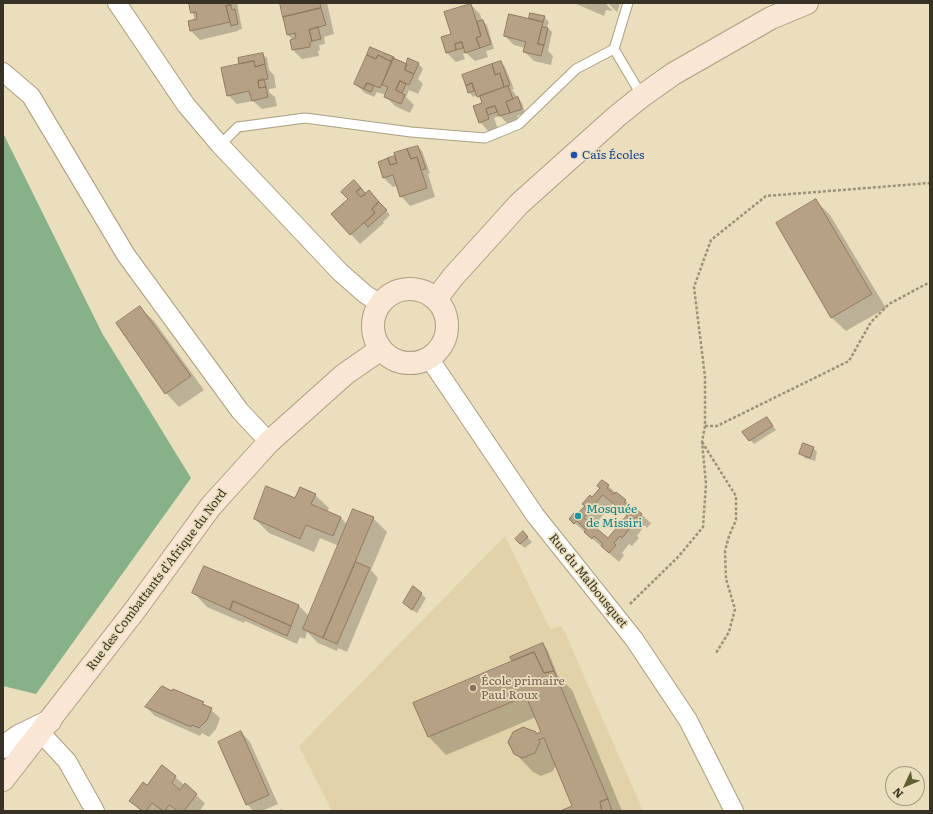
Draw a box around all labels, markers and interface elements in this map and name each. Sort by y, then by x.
place label: Caïs Écoles [582,148,644,162]
marker: Caïs Écoles [569,150,579,160]
street label: Rue des Combattants d'Afrique du Nord [84,486,230,674]
place label: Mosquée de Missiri [586,502,642,530]
marker: Mosquée de Missiri [573,511,583,521]
street label: Rue du Malbousquet [546,531,630,631]
place label: École primaire Paul Roux [481,674,565,702]
marker: École primaire Paul Roux [468,683,478,693]
north arrow [885,766,925,806]
text: N [888,785,906,803]

